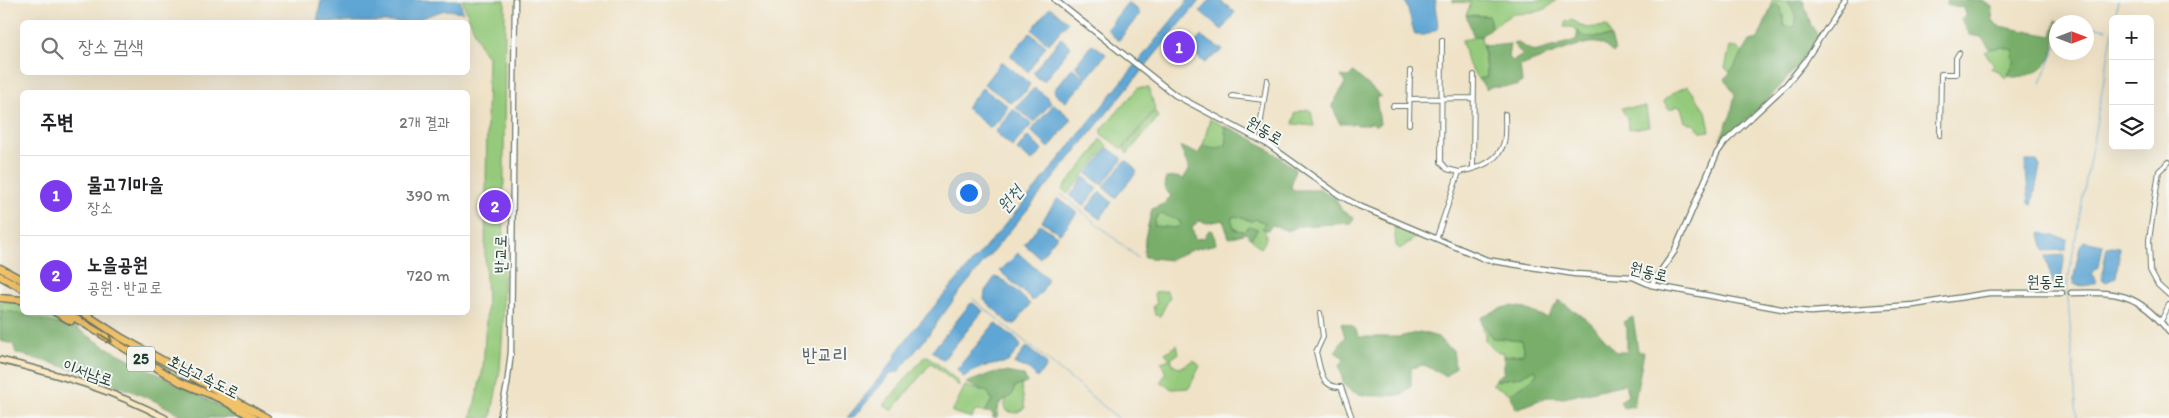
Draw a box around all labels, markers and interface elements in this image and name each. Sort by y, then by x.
north arrow [2049,15,2094,60]
map controls [2109,15,2154,150]
button: + [2109,15,2154,60]
search box [20,20,470,75]
pin: 1 [1163,28,1195,66]
icon: search [38,34,66,62]
text: 장소 검색 [78,35,143,58]
button: − [2109,60,2154,105]
button: layers [2109,105,2154,150]
text: 주변 [40,109,74,134]
street label: 원동로 [1243,112,1286,149]
text: 2개 결과 [399,113,450,132]
text: 물고기마을 [87,173,163,196]
your location [956,180,982,206]
water label: 원천 [992,180,1029,217]
text: 1 [52,186,60,205]
text: 390 m [406,186,450,205]
pin: 2 [479,187,511,225]
text: 장소 [87,198,113,217]
street label: 반교로 [491,235,510,273]
text: 노을공원 [87,253,148,276]
street label: 원동로 [1628,258,1670,285]
text: 2 [52,266,60,285]
text: 720 m [407,266,450,285]
street label: 원동로 [2027,272,2065,291]
text: 공원 · 반교로 [87,278,162,297]
one-way arrow [99,333,113,343]
district label: 반교리 [802,343,848,366]
road number: 25 [127,346,155,372]
street label: 호남고속도로 [165,350,243,402]
street label: 이서남로 [60,355,115,390]

